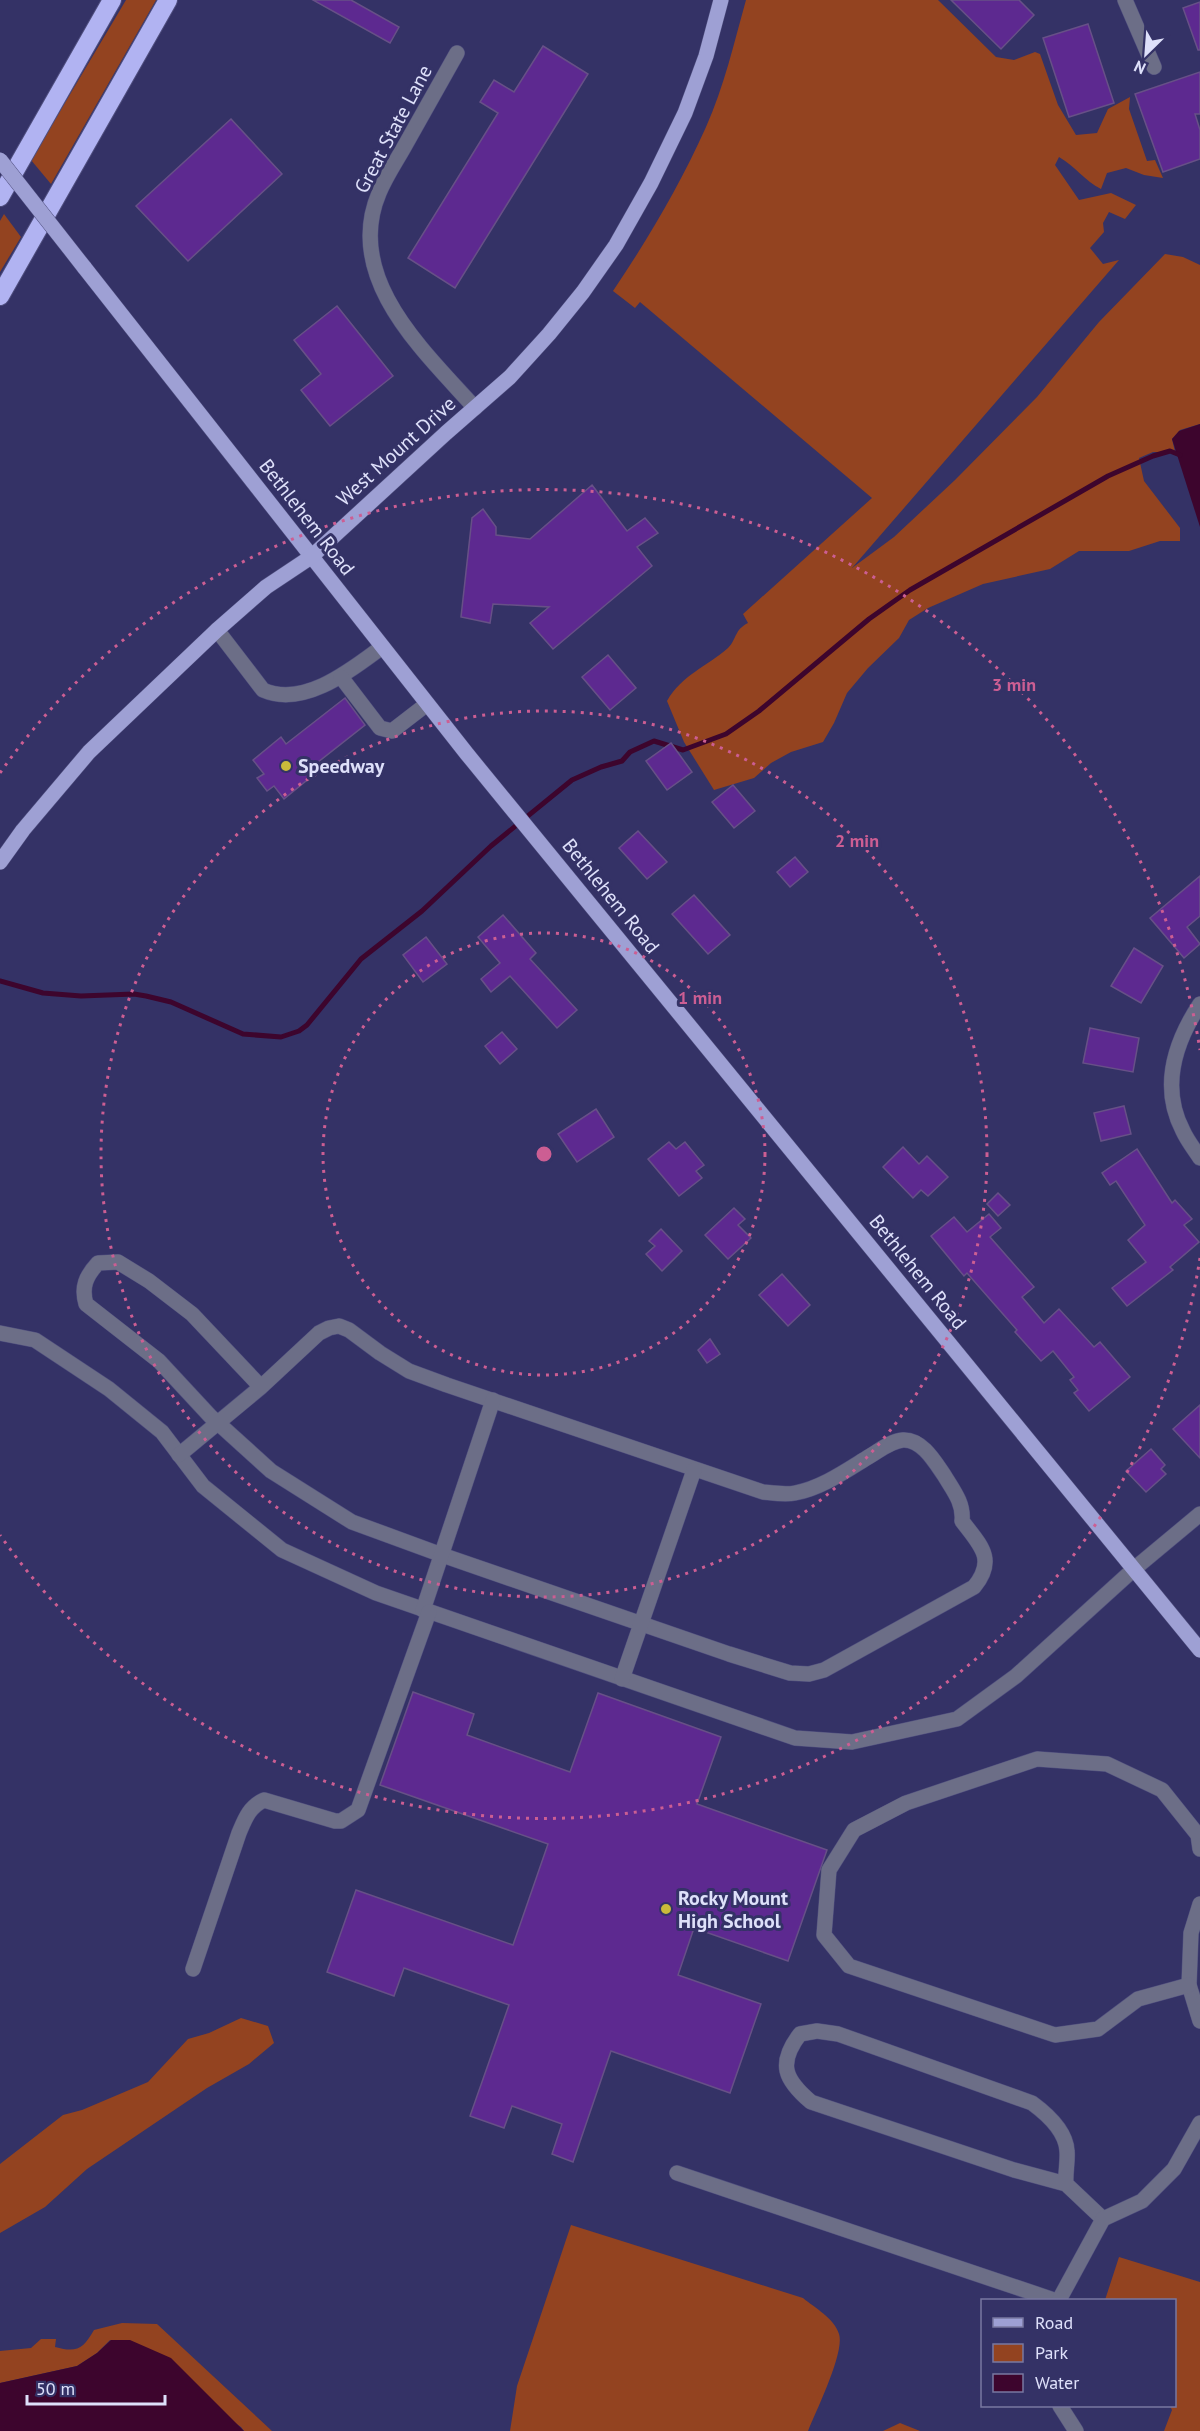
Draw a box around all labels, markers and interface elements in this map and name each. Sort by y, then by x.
north arrow [1116,24,1176,84]
text: N [1131,56,1149,79]
street label: Great State Lane [348,60,438,198]
street label: West Mount Drive [331,391,461,511]
street label: Bethlehem Road [253,454,361,580]
text: 3 min [992,673,1036,696]
place label: Speedway [298,753,385,779]
marker: Speedway [279,759,293,773]
text: 2 min [835,829,879,852]
street label: Bethlehem Road [557,833,665,959]
text: 1 min [678,986,722,1009]
centre of rings [534,1144,554,1164]
street label: Bethlehem Road [864,1209,972,1335]
place label: Rocky Mount High School [678,1885,788,1934]
marker: Rocky Mount High School [659,1902,673,1916]
legend [981,2299,1176,2407]
text: Road [1035,2311,1073,2334]
text: Park [1035,2341,1068,2364]
scale bar [27,2368,165,2406]
text: Water [1035,2371,1079,2394]
text: 50 m [36,2377,75,2400]

